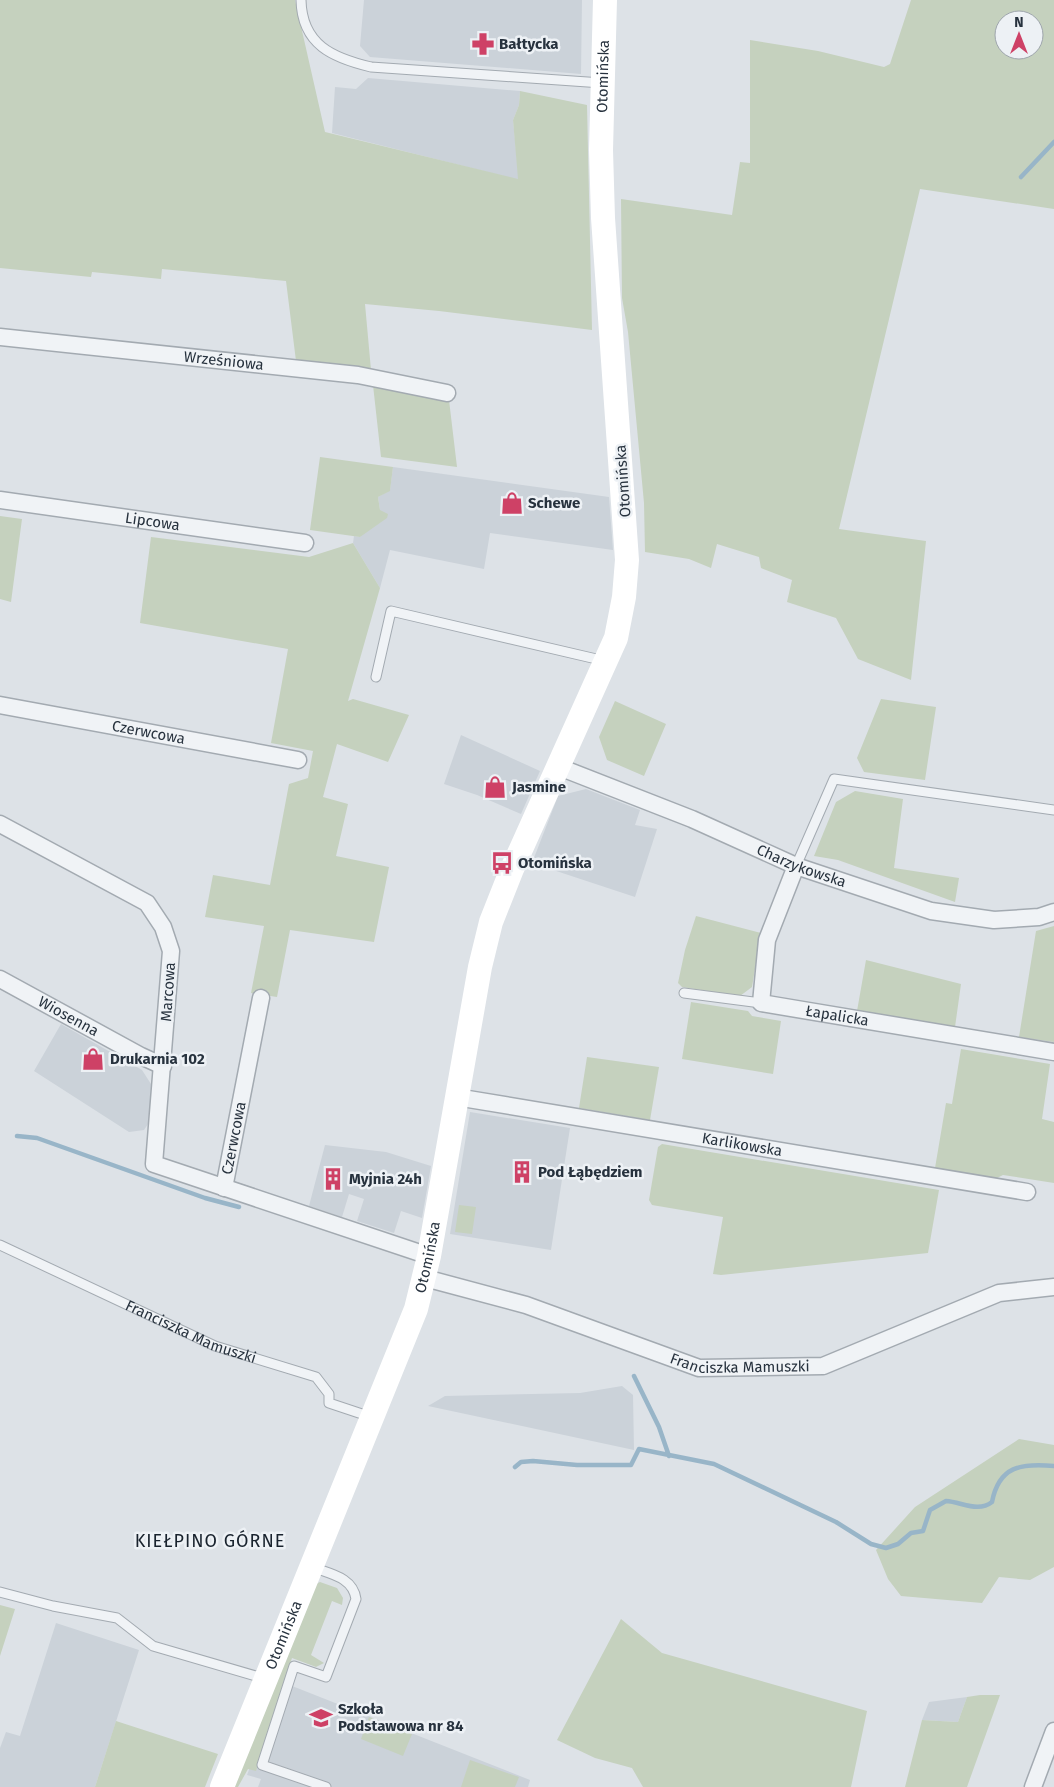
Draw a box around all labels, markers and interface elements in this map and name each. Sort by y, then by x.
north arrow [994,10,1044,60]
text: N [1014,14,1024,31]
pharmacy icon: Bałtycka [470,31,496,57]
place label: Bałtycka [499,35,559,53]
street label: Otomińska [593,40,613,113]
street label: Wrześniowa [183,348,265,374]
street label: Otomińska [611,444,635,518]
shop icon: Schewe [499,490,525,516]
place label: Schewe [528,494,580,512]
street label: Lipcowa [124,509,181,534]
street label: Czerwcowa [111,717,186,748]
shop icon: Jasmine [482,774,508,800]
place label: Jasmine [511,778,566,796]
street label: Charzykowska [754,840,849,891]
bus stop icon: Otomińska [489,850,515,876]
place label: Otomińska [518,854,592,872]
street label: Marcowa [157,962,179,1022]
street label: Wiosenna [35,993,102,1040]
street label: Łapalicka [804,1002,870,1030]
shop icon: Drukarnia 102 [80,1046,106,1072]
place label: Drukarnia 102 [110,1050,205,1068]
street label: Czerwcowa [218,1100,250,1176]
street label: Karlikowska [701,1129,784,1160]
building icon: Pod Łąbędziem [509,1159,535,1185]
place label: Pod Łąbędziem [538,1163,643,1181]
building icon: Myjnia 24h [320,1166,346,1192]
place label: Myjnia 24h [349,1170,422,1188]
street label: Otomińska [411,1220,444,1295]
street label: Franciszka Mamuszki [123,1296,259,1367]
street label: Franciszka Mamuszki [668,1349,810,1377]
district label: KIEŁPINO GÓRNE [135,1530,285,1552]
street label: Otomińska [262,1598,306,1672]
place label: Szkoła Podstawowa nr 84 [338,1700,464,1735]
school or university icon: Szkoła Podstawowa nr 84 [308,1705,334,1731]

